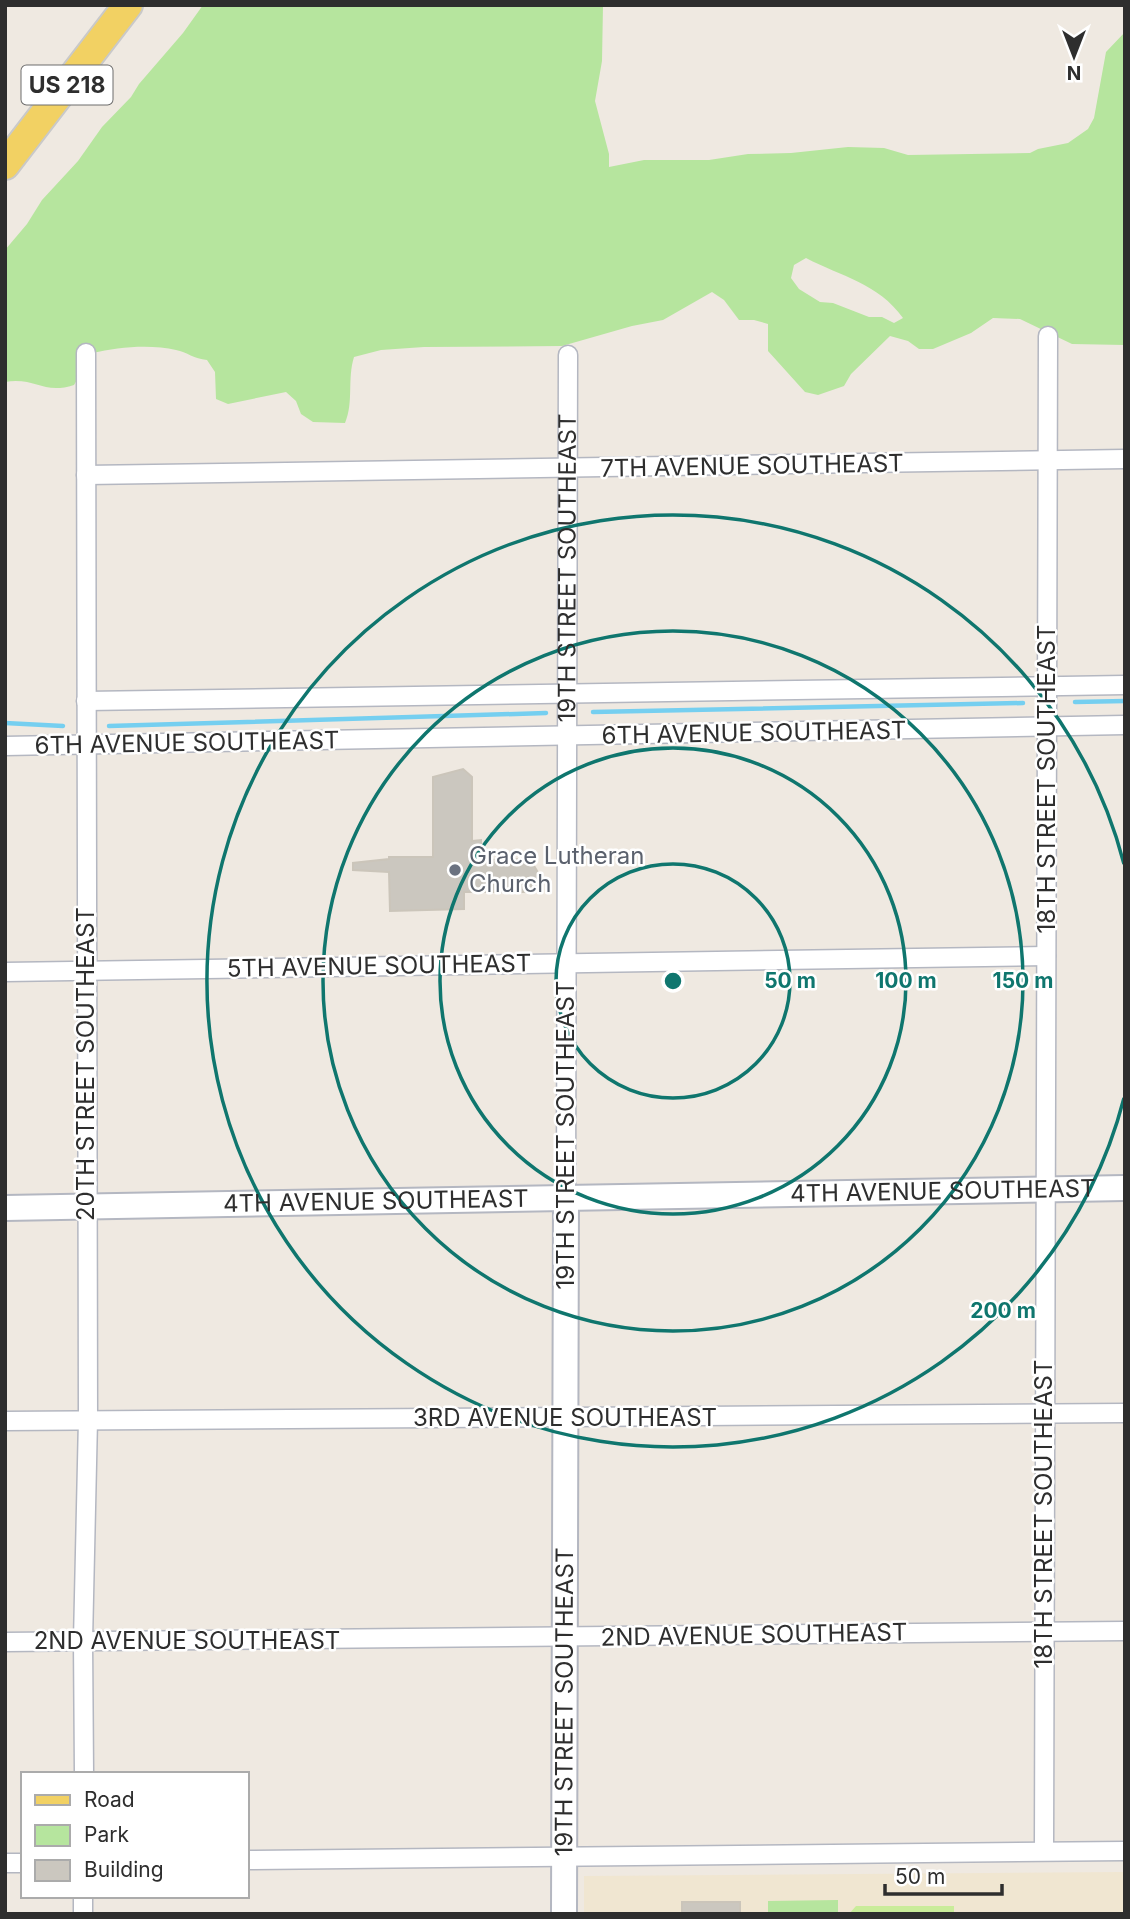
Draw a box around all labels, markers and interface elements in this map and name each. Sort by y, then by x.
north arrow [1039,21,1109,91]
text: N [1067,61,1081,84]
road number: US 218 [22,66,112,104]
street label: 19TH STREET SOUTHEAST [552,413,582,723]
street label: 7TH AVENUE SOUTHEAST [600,448,904,483]
street label: 18TH STREET SOUTHEAST [1032,625,1061,933]
street label: 6TH AVENUE SOUTHEAST [601,715,907,750]
street label: 6TH AVENUE SOUTHEAST [34,725,340,760]
place label: Grace Lutheran Church [469,841,644,898]
marker: Grace Lutheran Church [447,862,463,878]
street label: 20TH STREET SOUTHEAST [71,907,100,1221]
street label: 5TH AVENUE SOUTHEAST [227,948,531,983]
text: 50 m [764,968,816,993]
text: 100 m [875,968,937,993]
text: 150 m [993,968,1053,993]
centre of rings [661,969,685,993]
street label: 19TH STREET SOUTHEAST [551,981,580,1289]
street label: 4TH AVENUE SOUTHEAST [790,1174,1096,1208]
street label: 4TH AVENUE SOUTHEAST [223,1184,529,1218]
text: 200 m [970,1298,1036,1323]
street label: 18TH STREET SOUTHEAST [1029,1360,1058,1668]
street label: 3RD AVENUE SOUTHEAST [413,1403,717,1432]
street label: 19TH STREET SOUTHEAST [549,1547,579,1857]
street label: 2ND AVENUE SOUTHEAST [600,1617,908,1652]
street label: 2ND AVENUE SOUTHEAST [34,1626,340,1655]
legend [21,1772,248,1898]
text: Road [84,1787,135,1812]
text: Park [84,1822,129,1847]
scale bar [885,1853,1002,1897]
text: Building [84,1857,164,1882]
text: 50 m [895,1864,945,1889]

